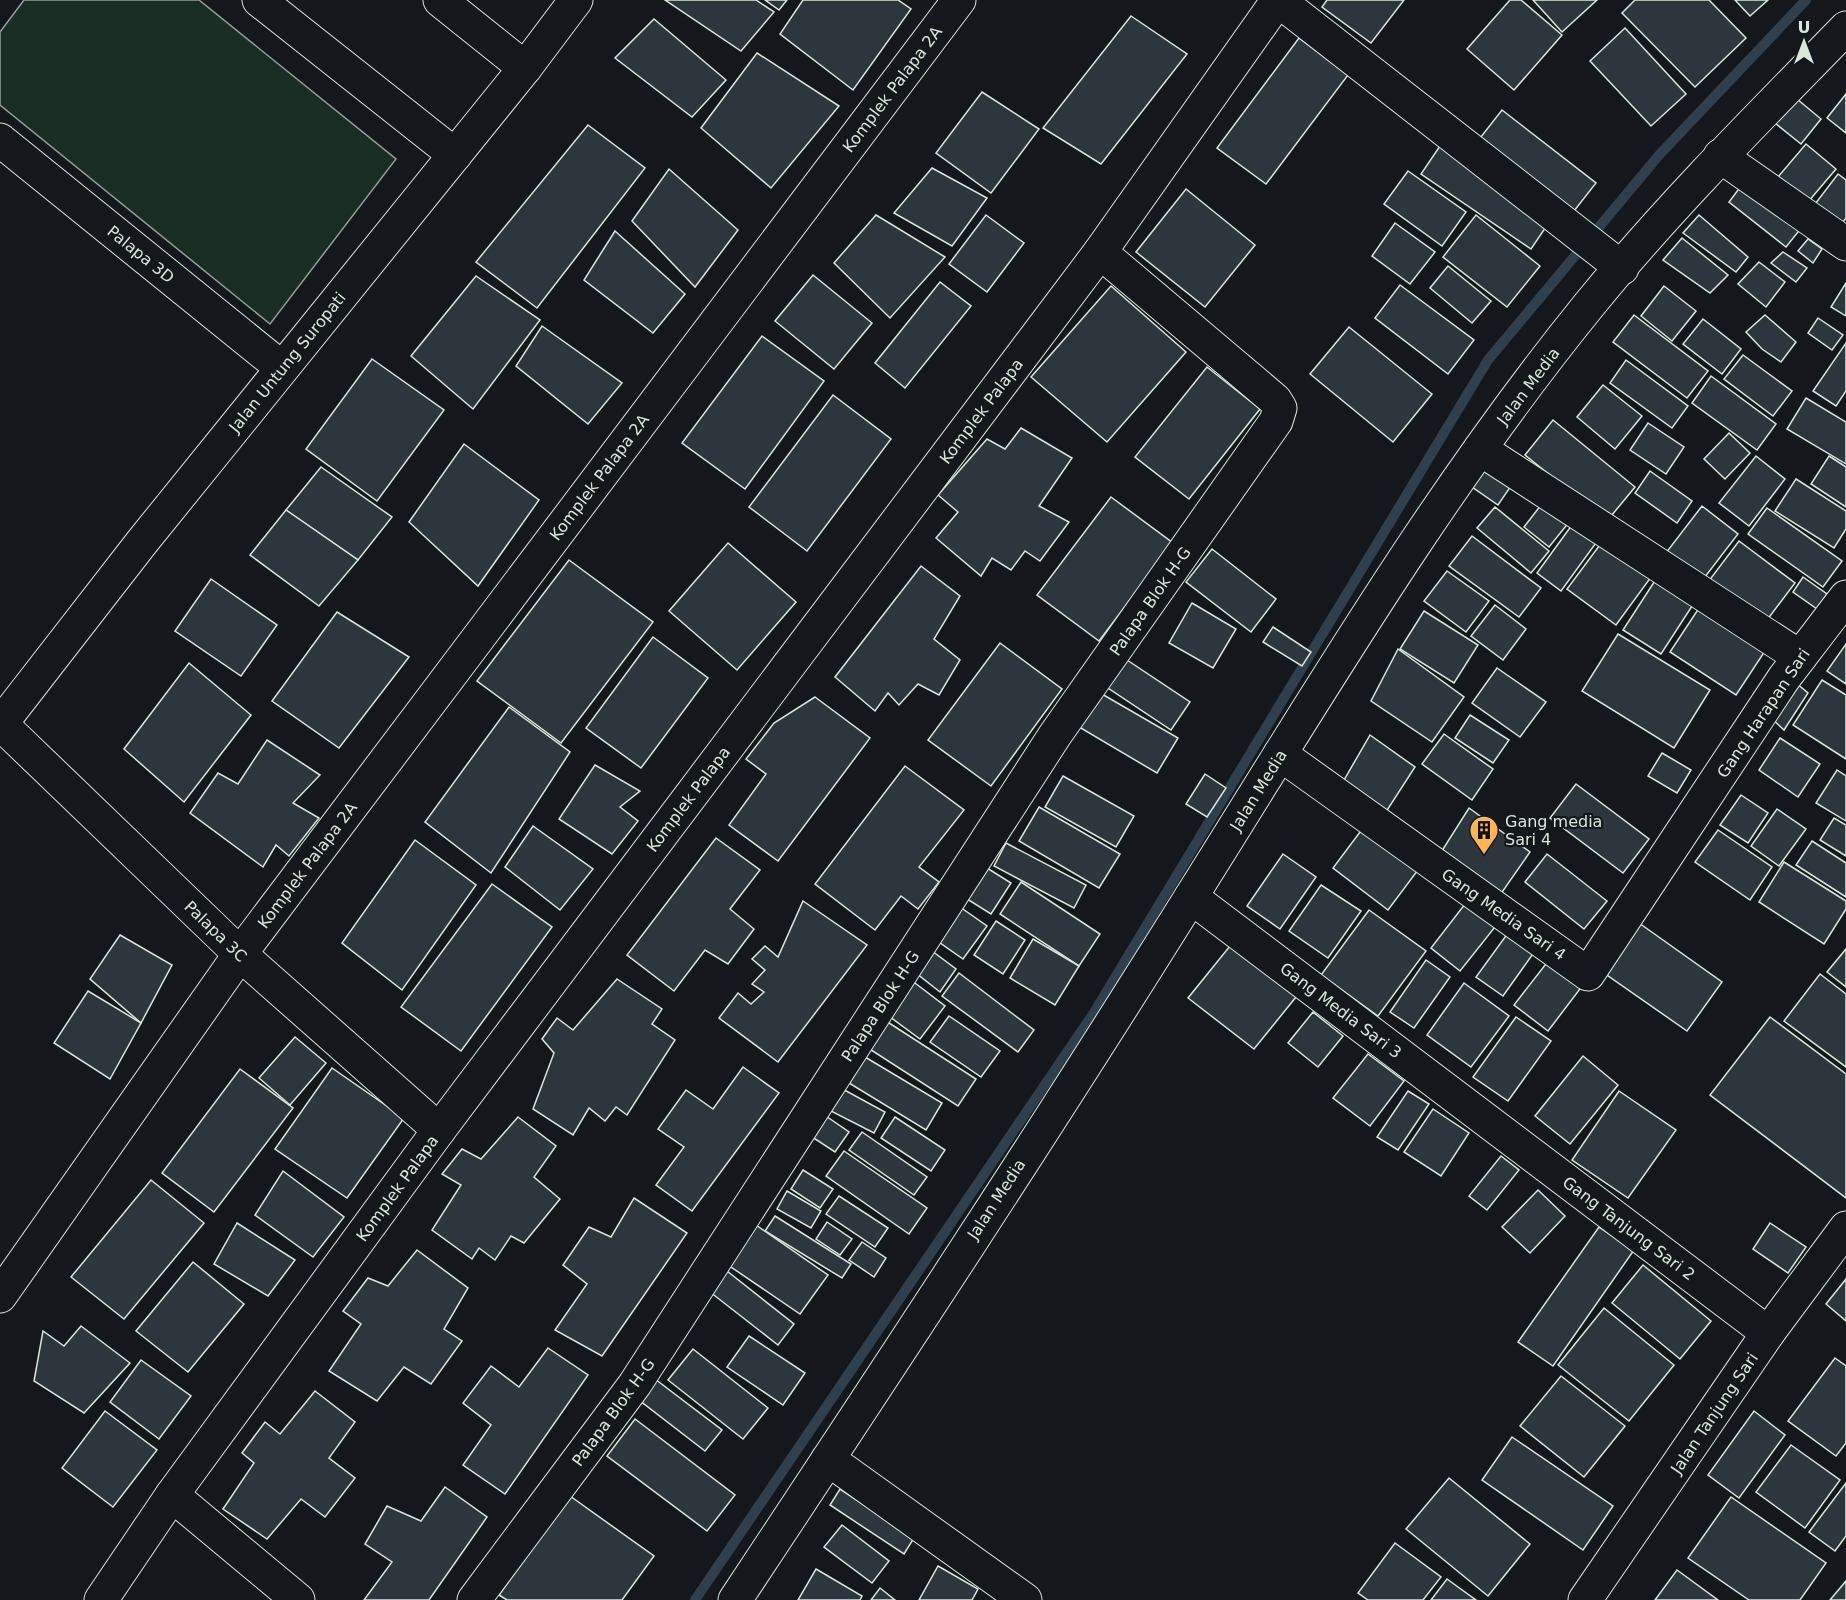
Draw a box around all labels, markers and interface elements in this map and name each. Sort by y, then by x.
north arrow [1774,12,1834,72]
text: U [1798,18,1811,37]
street label: Komplek Palapa 2A [839,22,946,156]
street label: Palapa 3D [103,222,178,287]
street label: Jalan Untung Suropati [224,288,350,437]
street label: Jalan Media [1493,344,1564,430]
street label: Komplek Palapa [936,355,1027,468]
street label: Komplek Palapa 2A [546,410,653,544]
street label: Palapa Blok H-G [1106,543,1195,659]
street label: Gang Harapan Sari [1713,645,1814,782]
street label: Komplek Palapa [643,743,734,856]
street label: Jalan Media [1225,746,1291,835]
street label: Komplek Palapa 2A [254,798,361,932]
place label: Gang media Sari 4 [1505,812,1602,849]
building icon: Gang media Sari 4 [1468,814,1500,856]
street label: Gang Media Sari 4 [1438,864,1569,964]
street label: Palapa 3C [180,897,251,966]
street label: Palapa Blok H-G [837,947,923,1065]
street label: Gang Media Sari 3 [1276,959,1405,1062]
street label: Komplek Palapa [352,1131,442,1245]
street label: Jalan Media [963,1155,1029,1244]
street label: Gang Tanjung Sari 2 [1559,1172,1699,1284]
street label: Jalan Tanjung Sari [1666,1349,1762,1478]
street label: Palapa Blok H-G [568,1355,659,1470]

